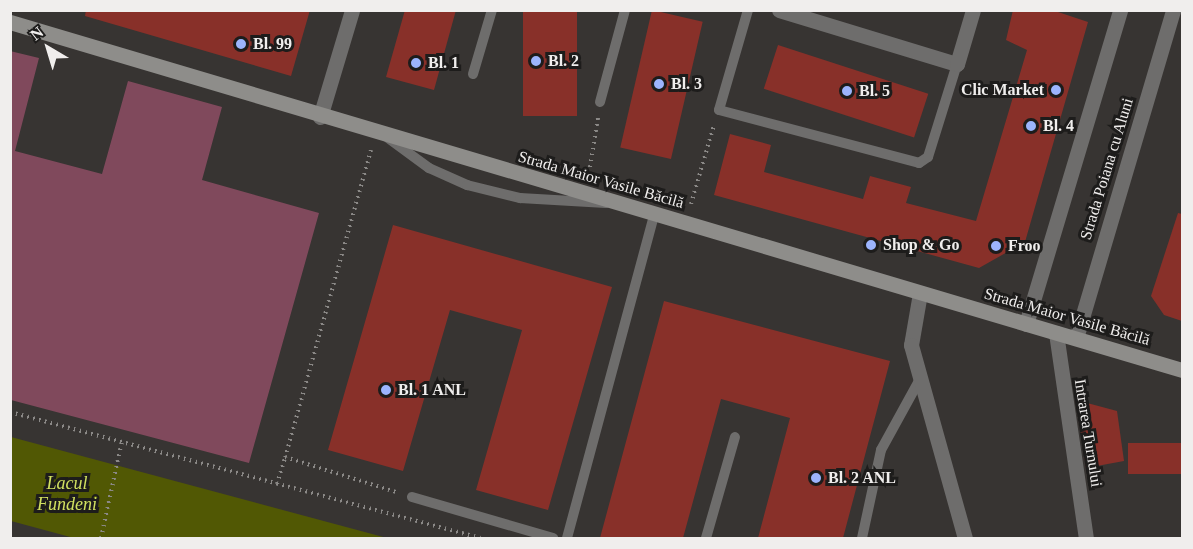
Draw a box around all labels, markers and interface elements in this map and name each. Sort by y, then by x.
north arrow [18,18,78,78]
text: N [27,23,46,44]
place label: Bl. 99 [253,34,292,54]
marker: Bl. 99 [234,37,248,51]
place label: Bl. 2 [548,51,579,71]
place label: Bl. 1 [428,53,459,73]
marker: Bl. 2 [529,54,543,68]
marker: Bl. 1 [409,56,423,70]
place label: Bl. 3 [671,74,702,94]
marker: Bl. 3 [652,77,666,91]
place label: Clic Market [961,80,1044,100]
place label: Bl. 5 [859,81,890,101]
marker: Clic Market [1049,83,1063,97]
marker: Bl. 5 [840,84,854,98]
street label: Strada Poiana cu Aluni [1076,95,1138,243]
place label: Bl. 4 [1043,116,1074,136]
marker: Bl. 4 [1024,119,1038,133]
street label: Strada Maior Vasile Băcilă [516,147,686,213]
place label: Shop & Go [883,235,959,255]
place label: Froo [1008,236,1041,256]
marker: Shop & Go [864,238,878,252]
marker: Froo [989,239,1003,253]
street label: Strada Maior Vasile Băcilă [982,284,1152,350]
street label: Intrarea Turnului [1070,378,1106,488]
place label: Bl. 1 ANL [398,380,467,400]
marker: Bl. 1 ANL [379,383,393,397]
place label: Bl. 2 ANL [828,468,897,488]
marker: Bl. 2 ANL [809,471,823,485]
water label: Lacul Fundeni [37,473,97,516]

